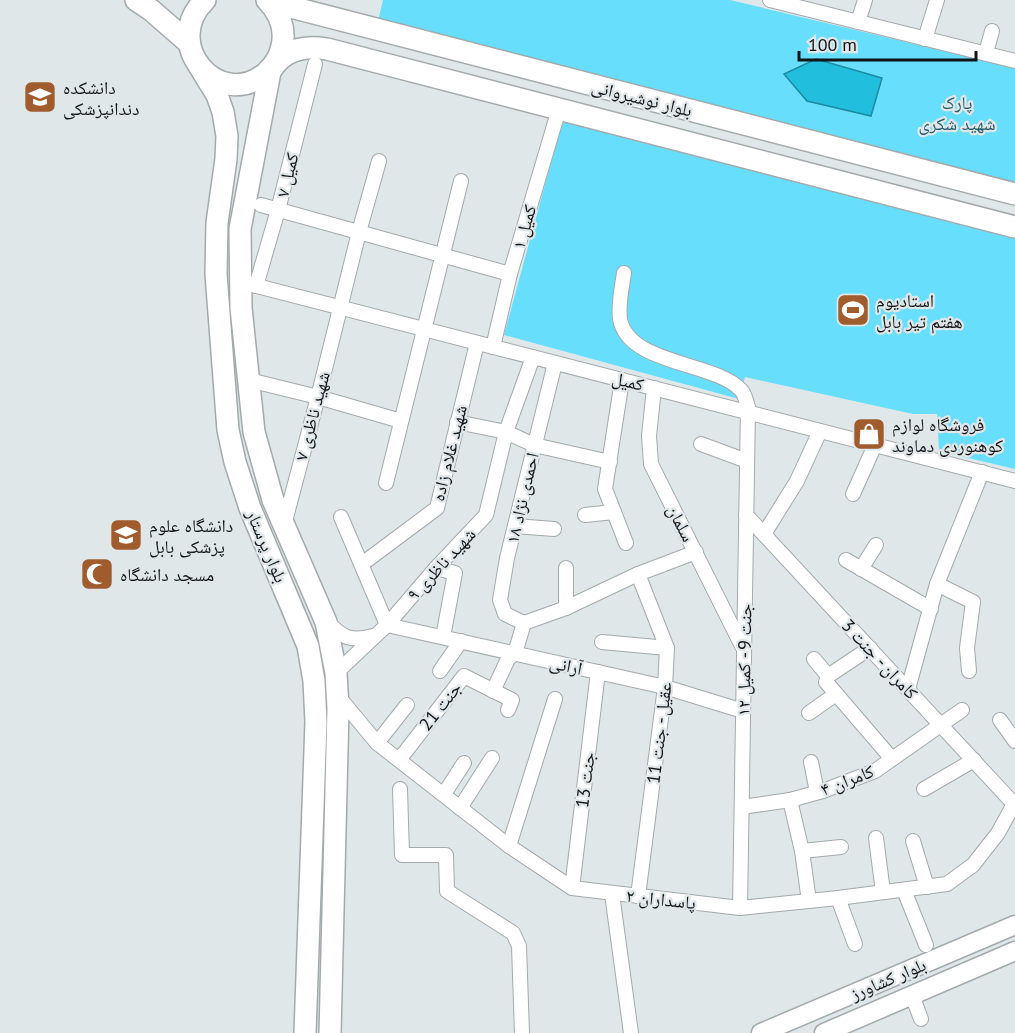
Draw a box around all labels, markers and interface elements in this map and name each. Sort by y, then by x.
scale bar [799,24,976,62]
text: 100 m [808,33,857,56]
street label: بلوار نوشیروانی [589,74,695,122]
place label: دانشکده دندانپزشکی [63,76,139,120]
school or university icon: دانشکده دندانپزشکی [22,79,58,115]
park label: پارک شهید شکری [918,91,996,135]
street label: کمیل ۷ [270,150,304,200]
street label: کمیل ۱ [507,202,541,252]
place label: استادیوم هفتم تیر بابل [876,289,963,334]
sports icon: استادیوم هفتم تیر بابل [835,292,871,328]
street label: کمیل [610,366,647,396]
street label: شهید ناظری ۷ [289,369,335,463]
street label: شهید غلام زاده [426,403,473,504]
place label: فروشگاه لوازم کوهنوردی دماوند [892,413,1004,457]
shop icon: فروشگاه لوازم کوهنوردی دماوند [851,416,887,452]
street label: احمدی نژاد ۱۸ [500,450,544,546]
street label: سلمان [662,500,700,546]
street label: بلوار پرستار [241,505,293,586]
place label: دانشگاه علوم پزشکی بابل [149,514,233,558]
school or university icon: دانشگاه علوم پزشکی بابل [108,517,144,553]
street label: شهید ناظری ۹ [401,523,481,605]
mosque icon: مسجد دانشگاه [79,556,115,592]
place label: مسجد دانشگاه [120,563,214,586]
street label: جنت 9 - کمیل ۱۲ [732,604,756,716]
street label: کامران - جنت 3 [837,614,923,704]
street label: آرانی [548,650,585,680]
street label: جنت 21 [414,677,466,735]
street label: عقیل - جنت 11 [641,681,677,785]
street label: جنت 13 [570,751,600,809]
street label: کامران ۴ [817,759,877,801]
street label: پاسداران ۲ [625,884,697,914]
street label: بلوار کشاورز [846,953,929,1006]

